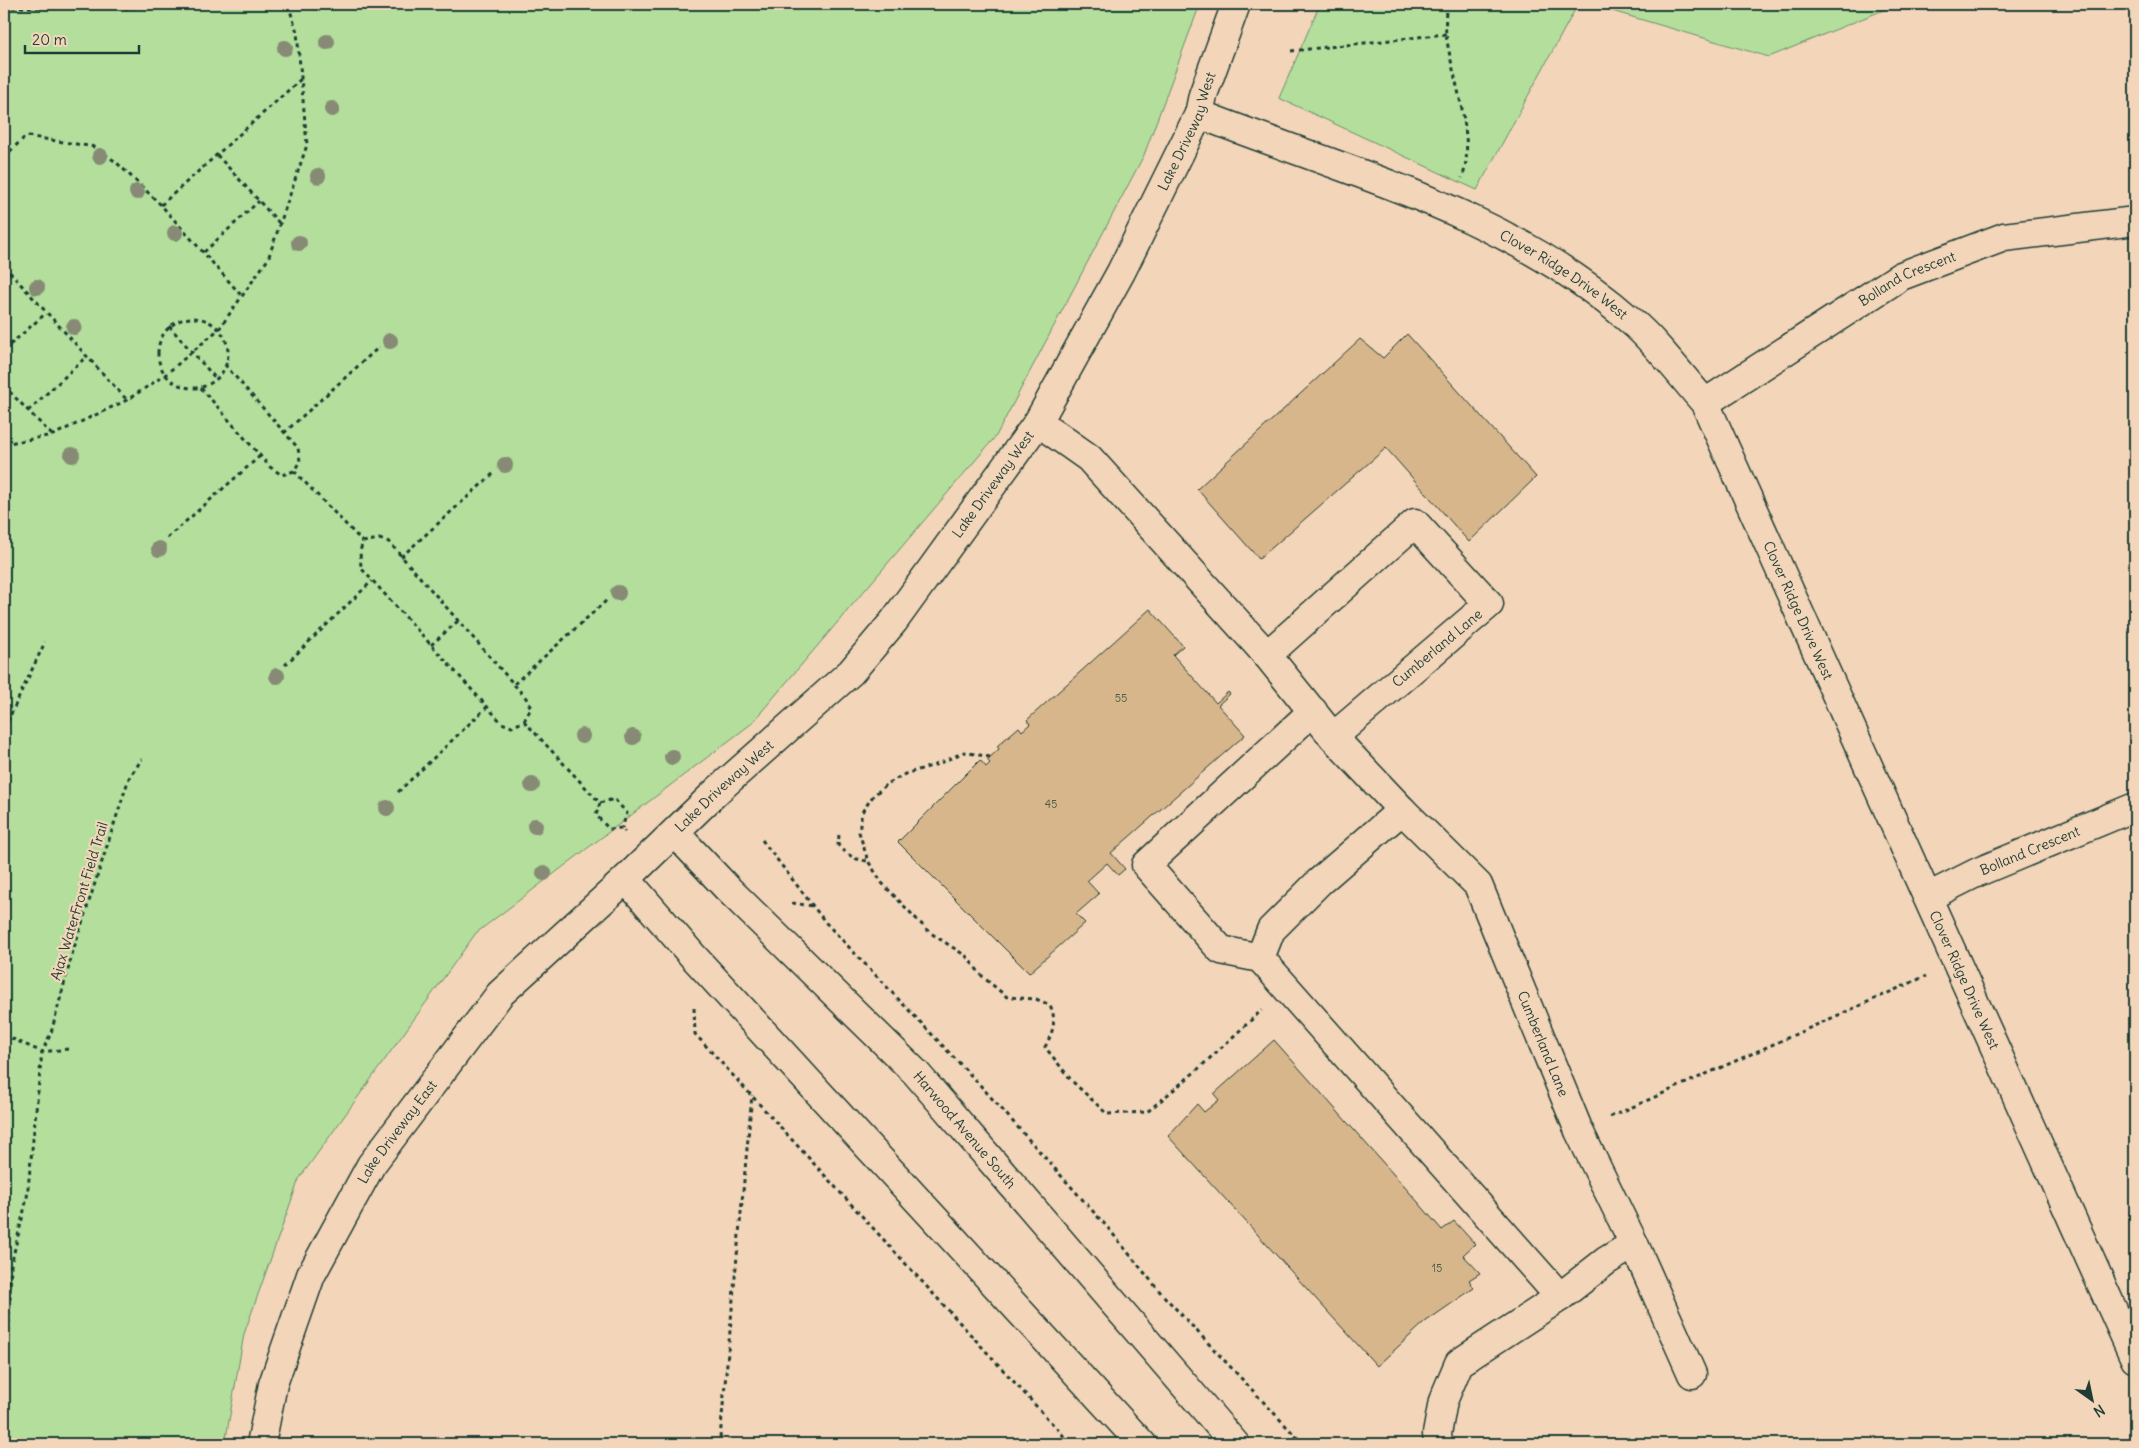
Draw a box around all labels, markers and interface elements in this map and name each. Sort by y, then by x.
scale bar [25,22,139,54]
text: 20 m [32,30,67,49]
street label: Lake Driveway West [1154,69,1220,194]
street label: Clover Ridge Drive West [1497,226,1632,323]
street label: Bolland Crescent [1855,247,1958,310]
street label: Lake Driveway West [948,427,1038,541]
street label: Clover Ridge Drive West [1759,538,1837,683]
street label: Cumberland Lane [1388,605,1486,691]
house number: 55 [1115,691,1127,705]
street label: Lake Driveway West [671,736,777,836]
house number: 45 [1045,797,1057,811]
street label: Ajax WaterFront Field Trail [46,820,112,982]
street label: Bolland Crescent [1977,822,2083,879]
street label: Clover Ridge Drive West [1925,908,2004,1052]
street label: Cumberland Lane [1513,988,1573,1099]
street label: Harwood Avenue South [909,1067,1020,1192]
street label: Lake Driveway East [354,1076,441,1187]
house number: 15 [1432,1261,1442,1275]
north arrow [2066,1376,2116,1426]
text: N [2090,1401,2108,1421]

